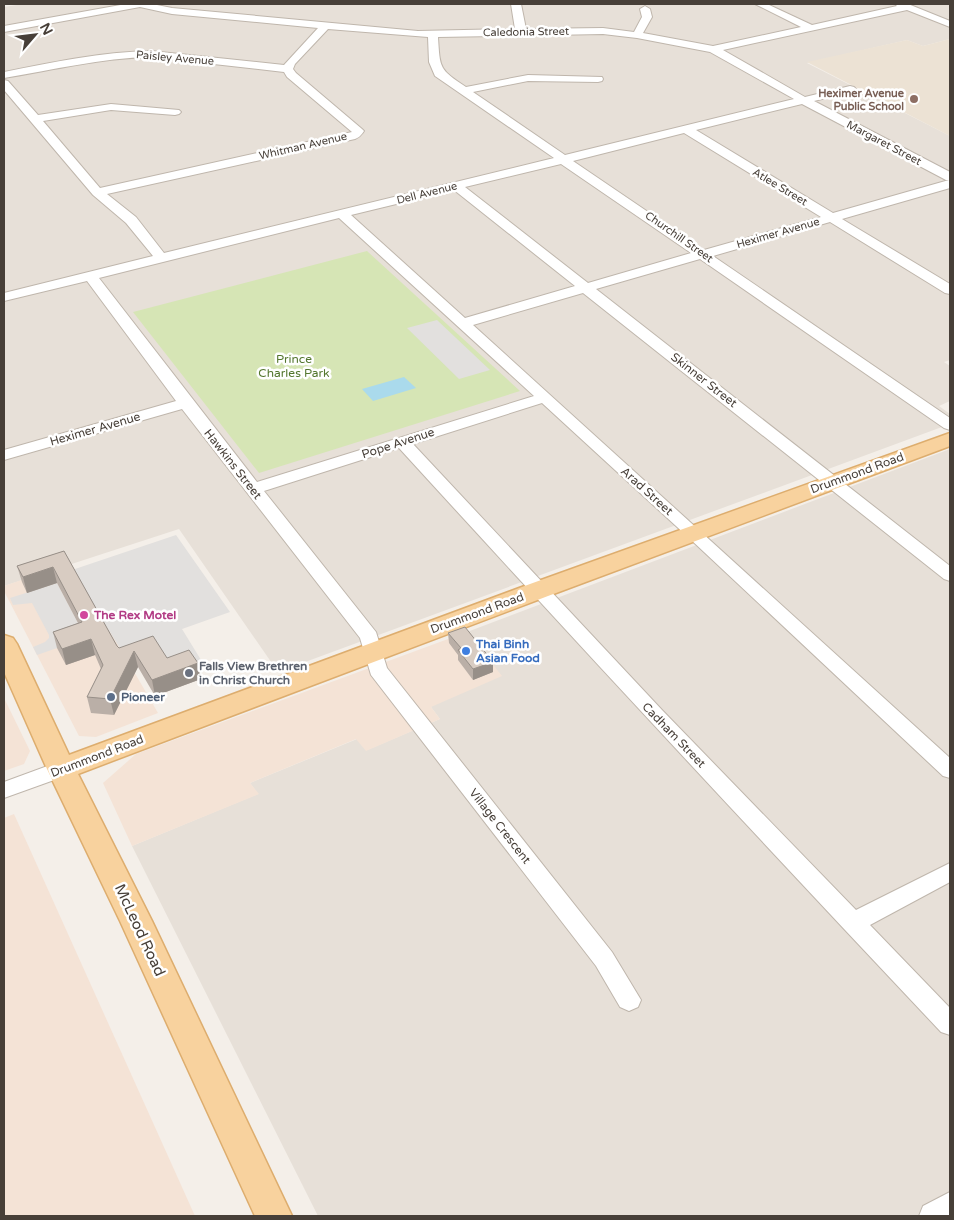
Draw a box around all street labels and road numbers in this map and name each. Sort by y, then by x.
street label: Caledonia Street [483,25,569,39]
street label: Paisley Avenue [135,48,215,68]
street label: Margaret Street [844,118,924,168]
street label: Whitman Avenue [258,130,348,162]
street label: Atlee Street [750,166,810,208]
street label: Dell Avenue [395,179,459,207]
street label: Churchill Street [642,209,716,265]
street label: Heximer Avenue [735,215,821,251]
street label: Skinner Street [668,350,740,410]
street label: Heximer Avenue [48,409,142,449]
street label: Pope Avenue [360,425,436,461]
street label: Hawkins Street [201,426,265,502]
street label: Drummond Road [808,450,906,496]
street label: Arad Street [618,464,676,518]
street label: Drummond Road [428,590,526,636]
street label: Cadham Street [639,700,709,771]
street label: Drummond Road [49,732,145,780]
street label: Village Crescent [466,786,534,867]
street label: McLeod Road [111,881,169,979]

